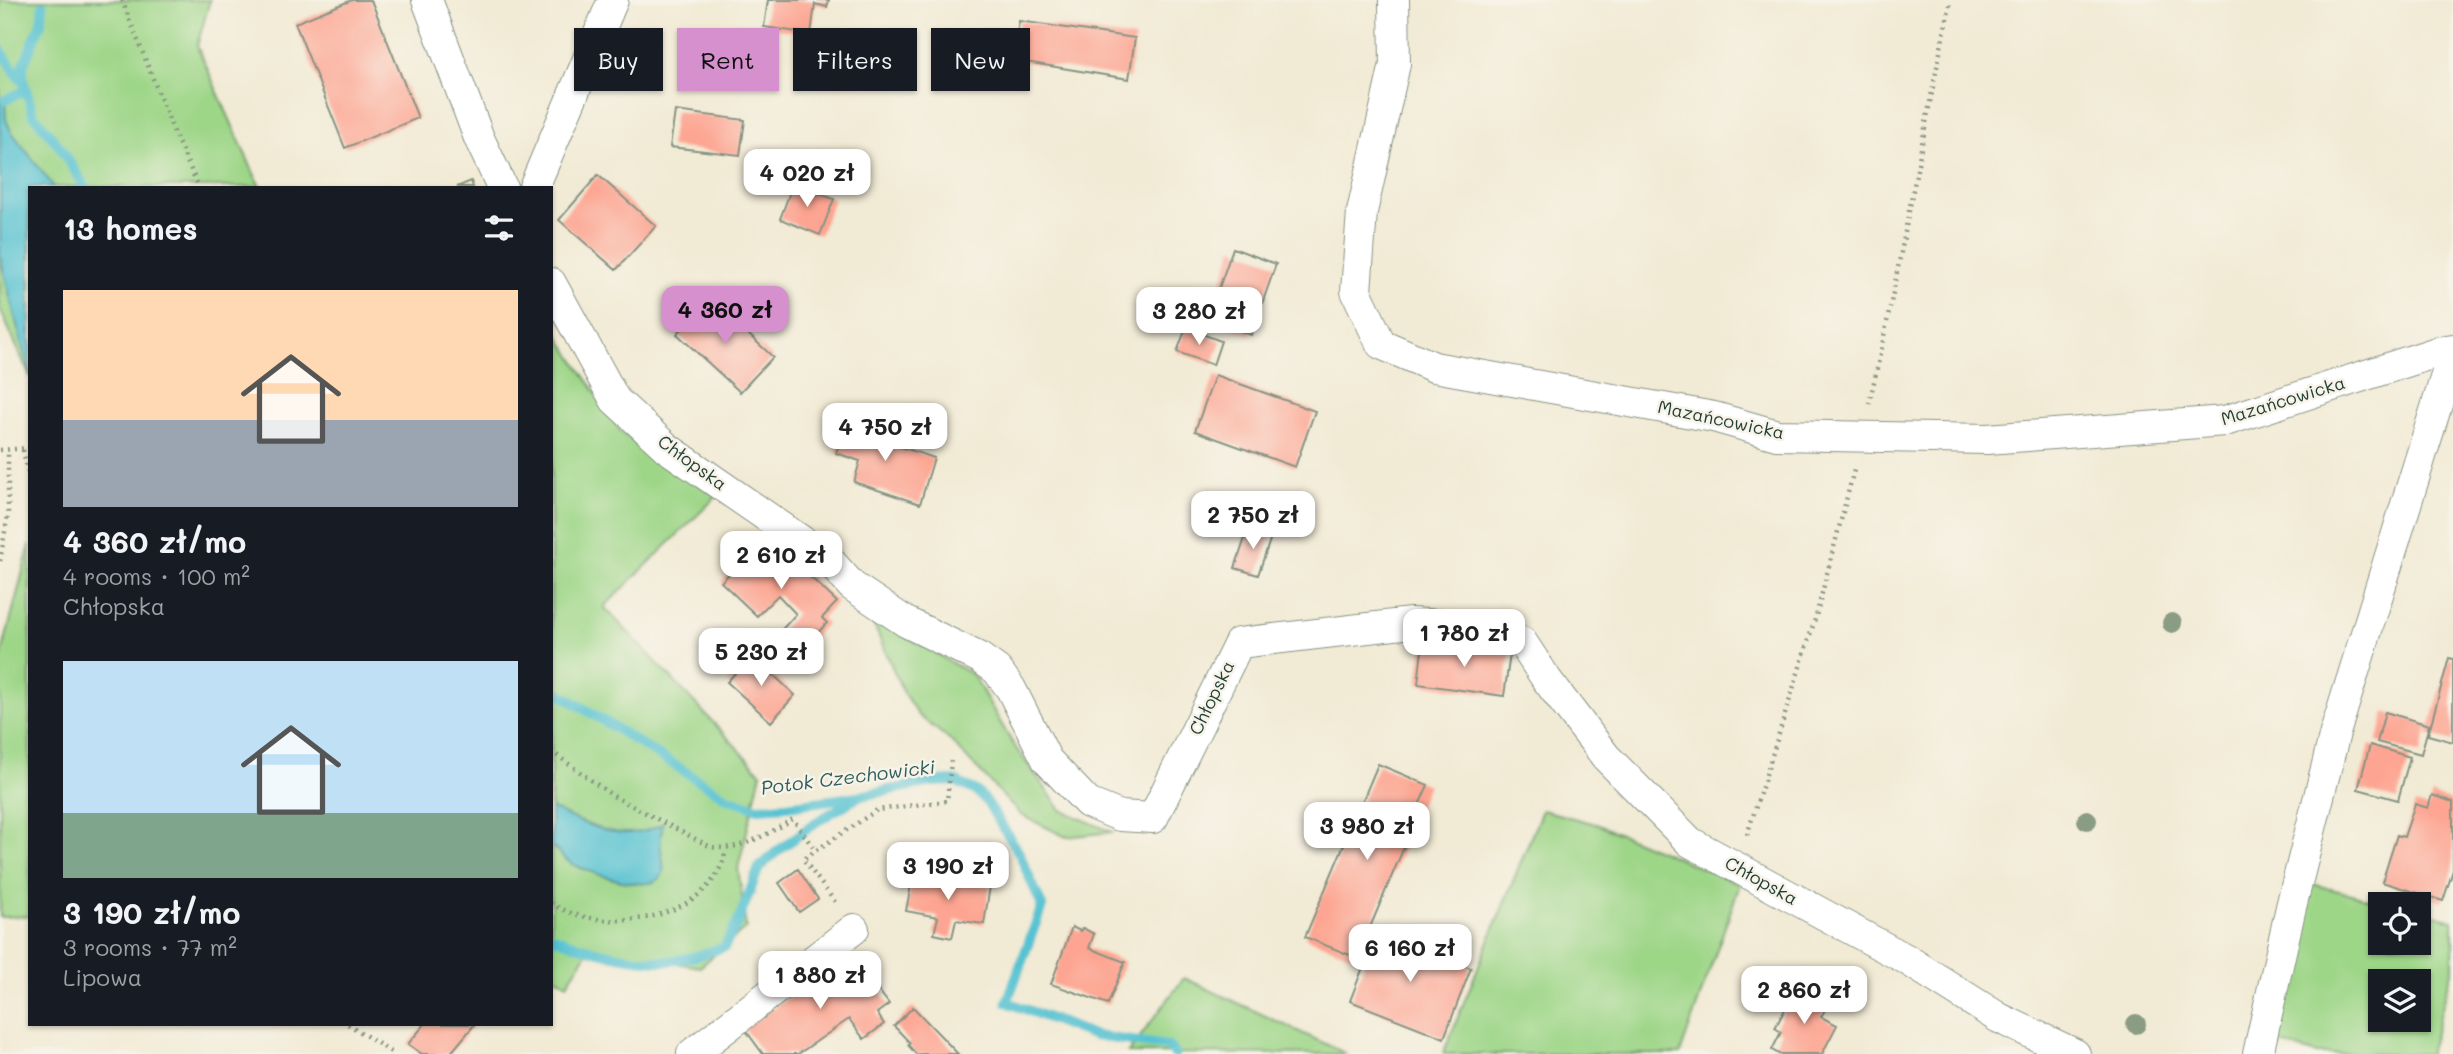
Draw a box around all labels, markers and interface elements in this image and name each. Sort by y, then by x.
chip: Buy [574,28,663,91]
chip: Rent [677,28,779,91]
chip: Filters [793,28,917,91]
chip: New [931,28,1030,91]
pin: 4 020 zł [735,150,879,209]
text: 4 020 zł [760,157,854,187]
text: 13 homes [63,208,198,248]
icon: filters [480,209,518,247]
pin: 4 360 zł [653,286,797,346]
pin: 3 280 zł [1127,288,1271,347]
text: 4 360 zł [678,294,772,324]
text: 3 280 zł [1152,295,1246,325]
icon: home [228,336,354,462]
street label: Mazańcowicka [2218,370,2348,430]
street label: Mazańcowicka [1656,394,1787,444]
pin: 4 750 zł [813,404,957,463]
text: 4 750 zł [838,411,932,441]
street label: Chłopska [653,429,732,495]
pin: 2 750 zł [1181,491,1325,551]
text: 2 750 zł [1207,499,1299,529]
text: 4 360 zł/mo [63,521,246,561]
pin: 2 610 zł [709,532,853,591]
text: 2 610 zł [736,539,826,569]
text: 4 rooms · 100 m² [63,561,250,591]
text: Chłopska [63,591,165,621]
pin: 1 780 zł [1392,610,1536,669]
text: 1 780 zł [1419,617,1509,647]
pin: 5 230 zł [689,628,833,688]
text: 5 230 zł [715,636,807,666]
street label: Chłopska [1183,656,1239,739]
icon: home [228,707,354,833]
water label: Potok Czechowicki [759,753,937,800]
pin: 3 980 zł [1295,802,1439,862]
text: 3 980 zł [1320,810,1414,840]
pin: 3 190 zł [876,842,1020,902]
text: 3 190 zł [903,850,993,880]
street label: Chłopska [1721,850,1802,910]
text: 3 190 zł/mo [63,892,240,932]
map controls [2368,892,2431,1032]
button: locate [2368,892,2431,955]
pin: 6 160 zł [1338,925,1482,984]
text: 3 rooms · 77 m² [63,932,237,962]
text: 6 160 zł [1365,932,1455,962]
pin: 1 880 zł [748,951,892,1011]
text: 1 880 zł [774,959,866,989]
text: Lipowa [63,962,142,992]
pin: 2 860 zł [1732,967,1876,1026]
button: layers [2368,969,2431,1032]
text: 2 860 zł [1757,974,1851,1004]

